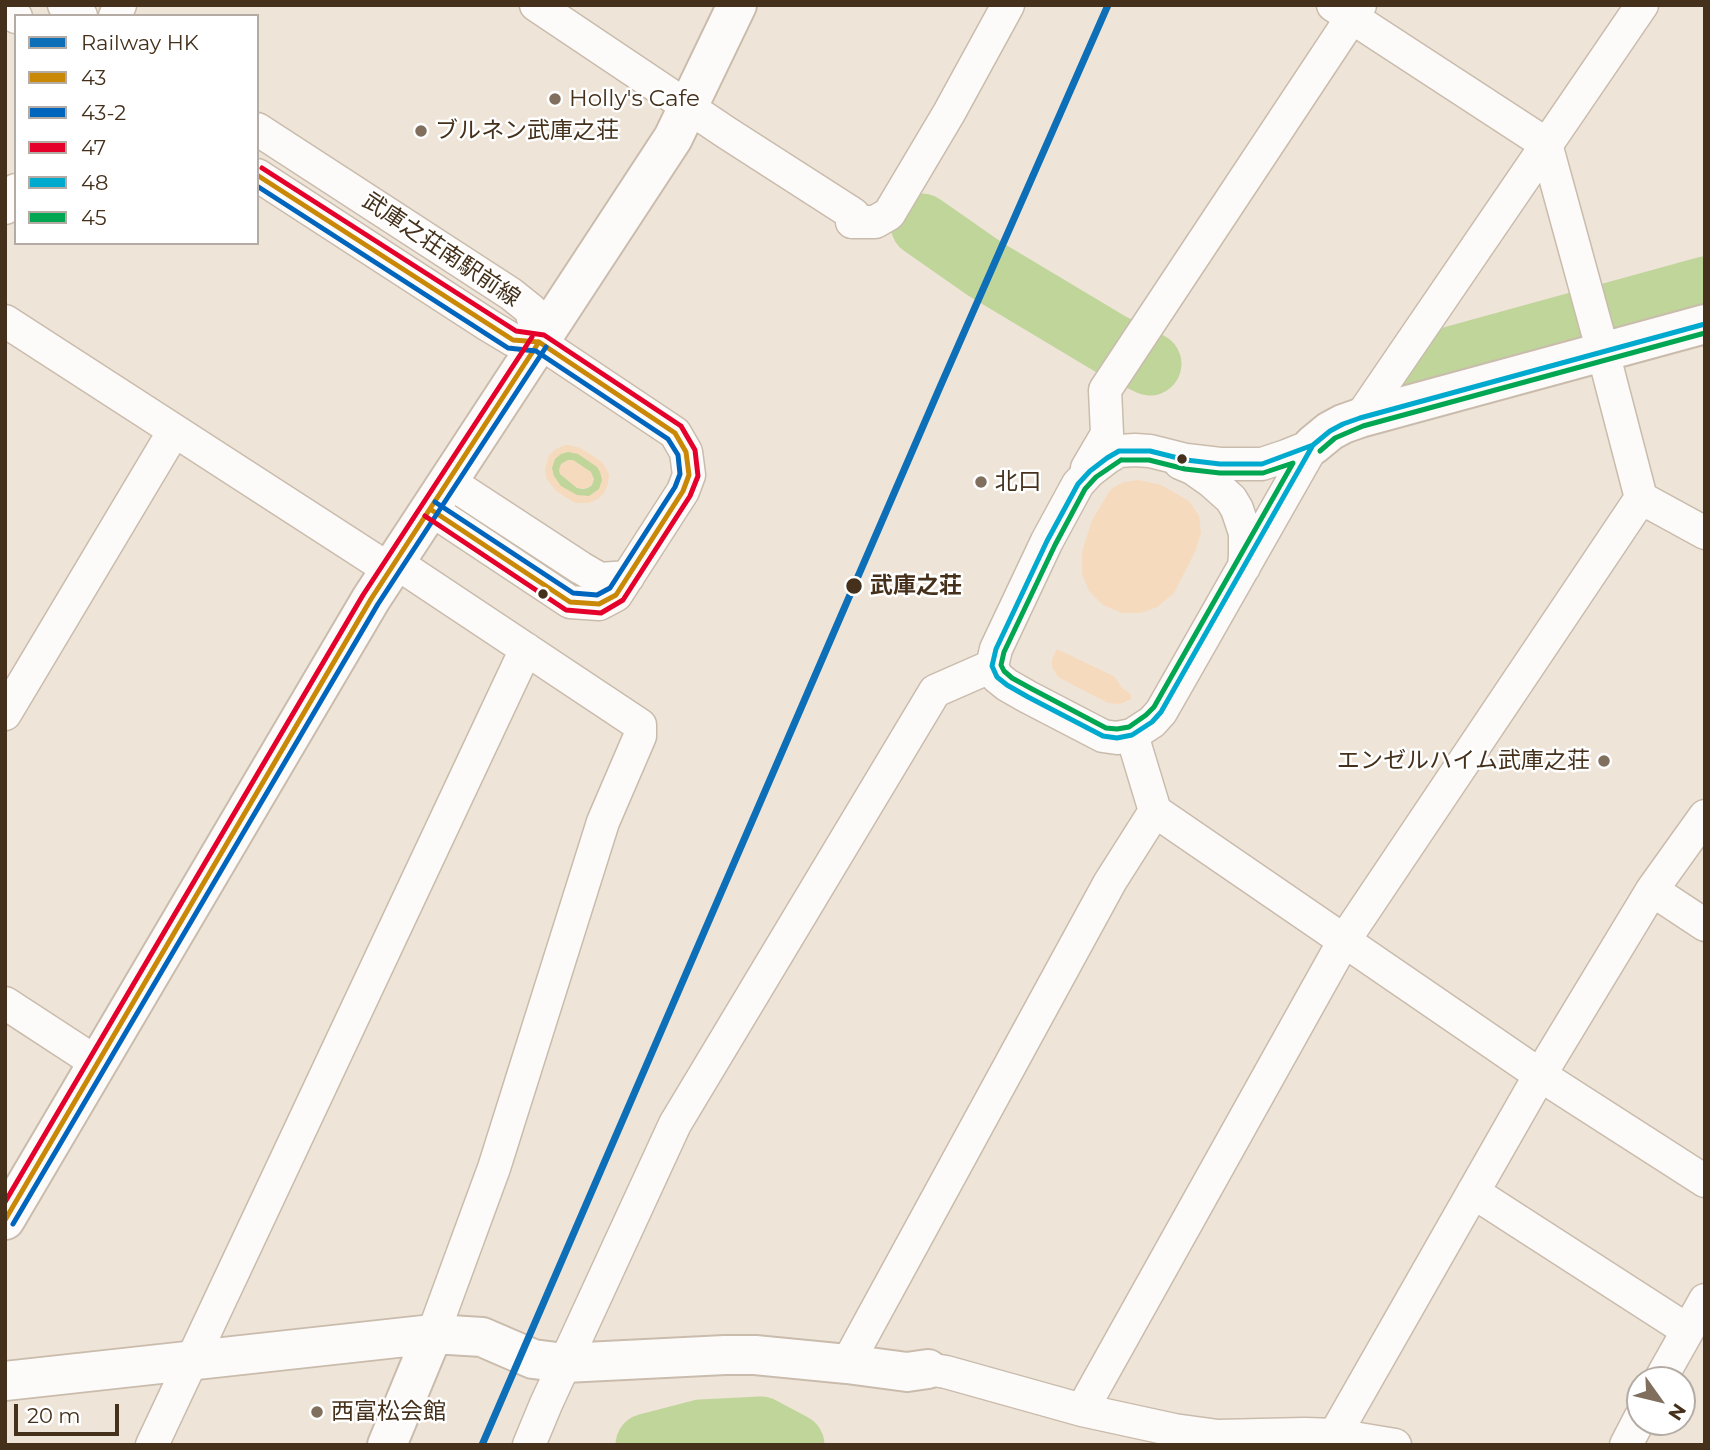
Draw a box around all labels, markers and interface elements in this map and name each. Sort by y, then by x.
legend [14,14,259,245]
text: Railway HK [81,30,199,55]
text: 43 [81,65,106,90]
place label: Holly's Cafe [569,85,700,113]
marker: Holly's Cafe [547,91,563,107]
text: 43-2 [81,100,126,125]
place label: ブルネン武庫之荘 [435,117,619,145]
marker: ブルネン武庫之荘 [413,123,429,139]
text: 47 [81,135,106,160]
text: 48 [81,170,109,195]
street label: 武庫之荘南駅前線 [357,187,525,313]
text: 45 [81,205,107,230]
unlabelled marker [1175,452,1189,466]
place label: 北口 [995,468,1041,496]
marker: 北口 [973,474,989,490]
place label: 武庫之荘 [870,572,962,600]
marker: 武庫之荘 [844,576,864,596]
unlabelled marker [536,587,550,601]
place label: エンゼルハイム武庫之荘 [1337,747,1590,775]
marker: エンゼルハイム武庫之荘 [1596,753,1612,769]
north arrow [1626,1366,1696,1436]
scale bar [18,1390,122,1434]
place label: 西富松会館 [331,1398,446,1426]
text: N [1663,1399,1691,1425]
text: 20 m [27,1403,81,1428]
marker: 西富松会館 [309,1404,325,1420]

